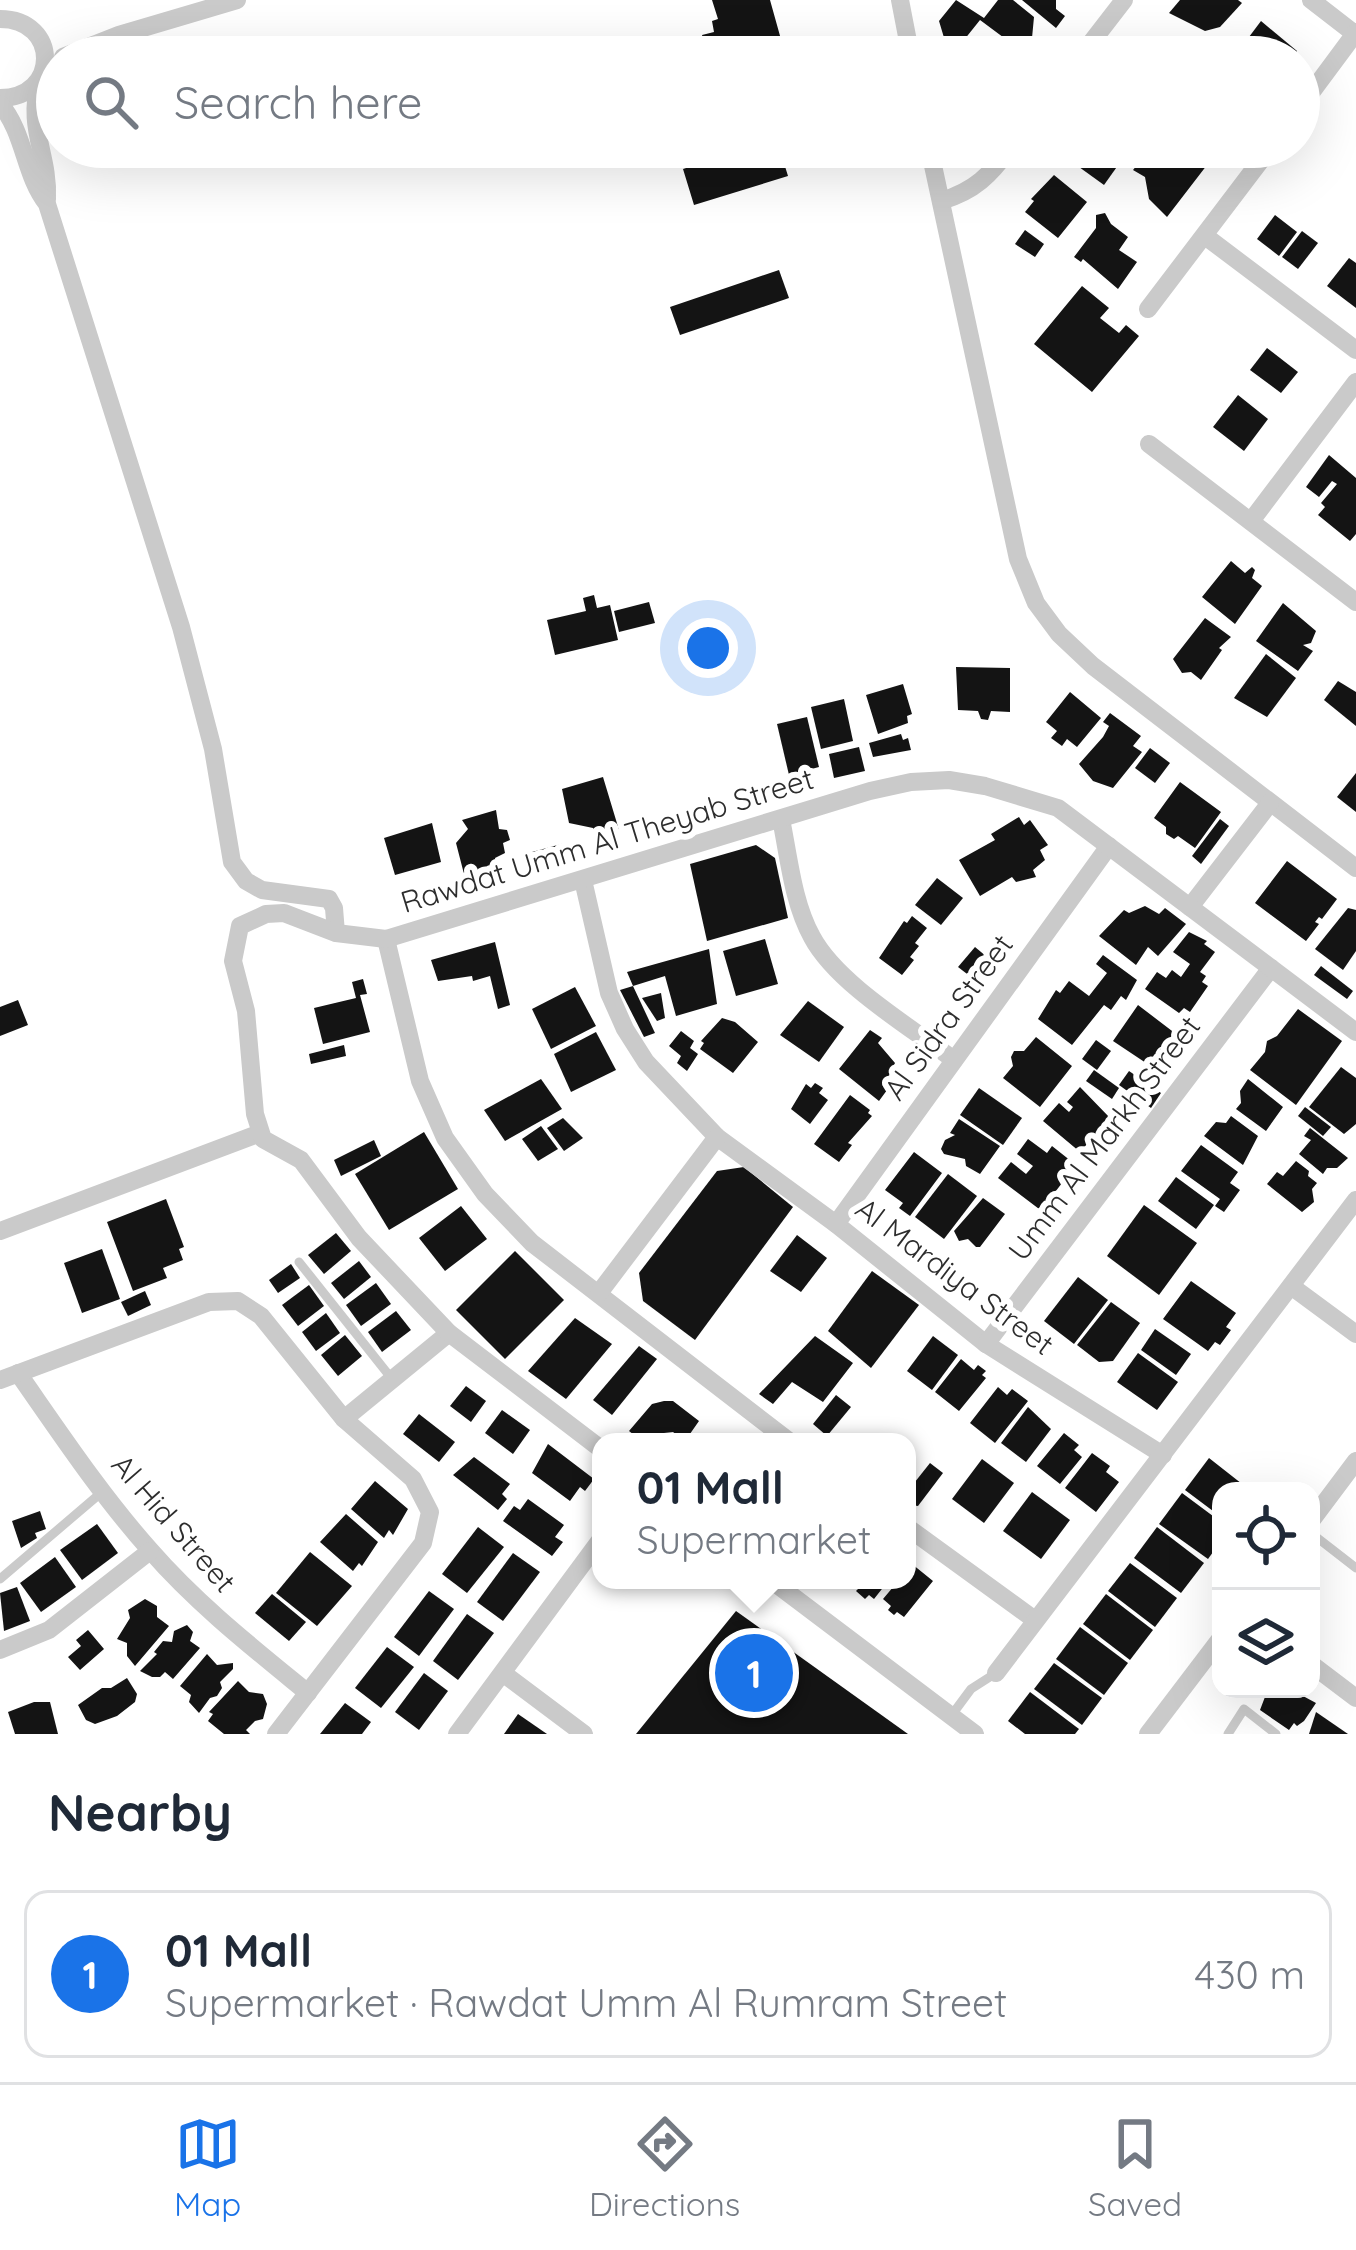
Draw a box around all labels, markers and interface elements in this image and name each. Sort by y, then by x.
search box [36,36,1320,168]
icon: search [78,69,144,135]
text: Search here [174,74,422,130]
your location [678,618,738,678]
street label: Rawdat Umm Al Theyab Street [396,759,818,921]
street label: Al Sidra Street [875,927,1021,1107]
street label: Umm Al Markh Street [1000,1008,1208,1268]
street label: Al Mardiya Street [848,1189,1062,1363]
popup [592,1433,916,1589]
street label: Al Hid Street [104,1446,244,1600]
text: 01 Mall [637,1459,784,1515]
map controls [1212,1482,1320,1698]
button: locate [1212,1482,1320,1590]
text: Supermarket [637,1515,871,1564]
button: layers [1212,1590,1320,1698]
pin: 1 [715,1628,793,1718]
text: Nearby [48,1780,232,1844]
text: 01 Mall [165,1922,312,1978]
text: 1 [82,1950,98,1999]
text: 430 m [1195,1950,1305,1999]
text: Supermarket · Rawdat Umm Al Rumram Street [165,1978,1007,2027]
tab: Map [174,2111,241,2224]
tab: Directions [589,2111,740,2224]
tab: Saved [1088,2111,1182,2224]

